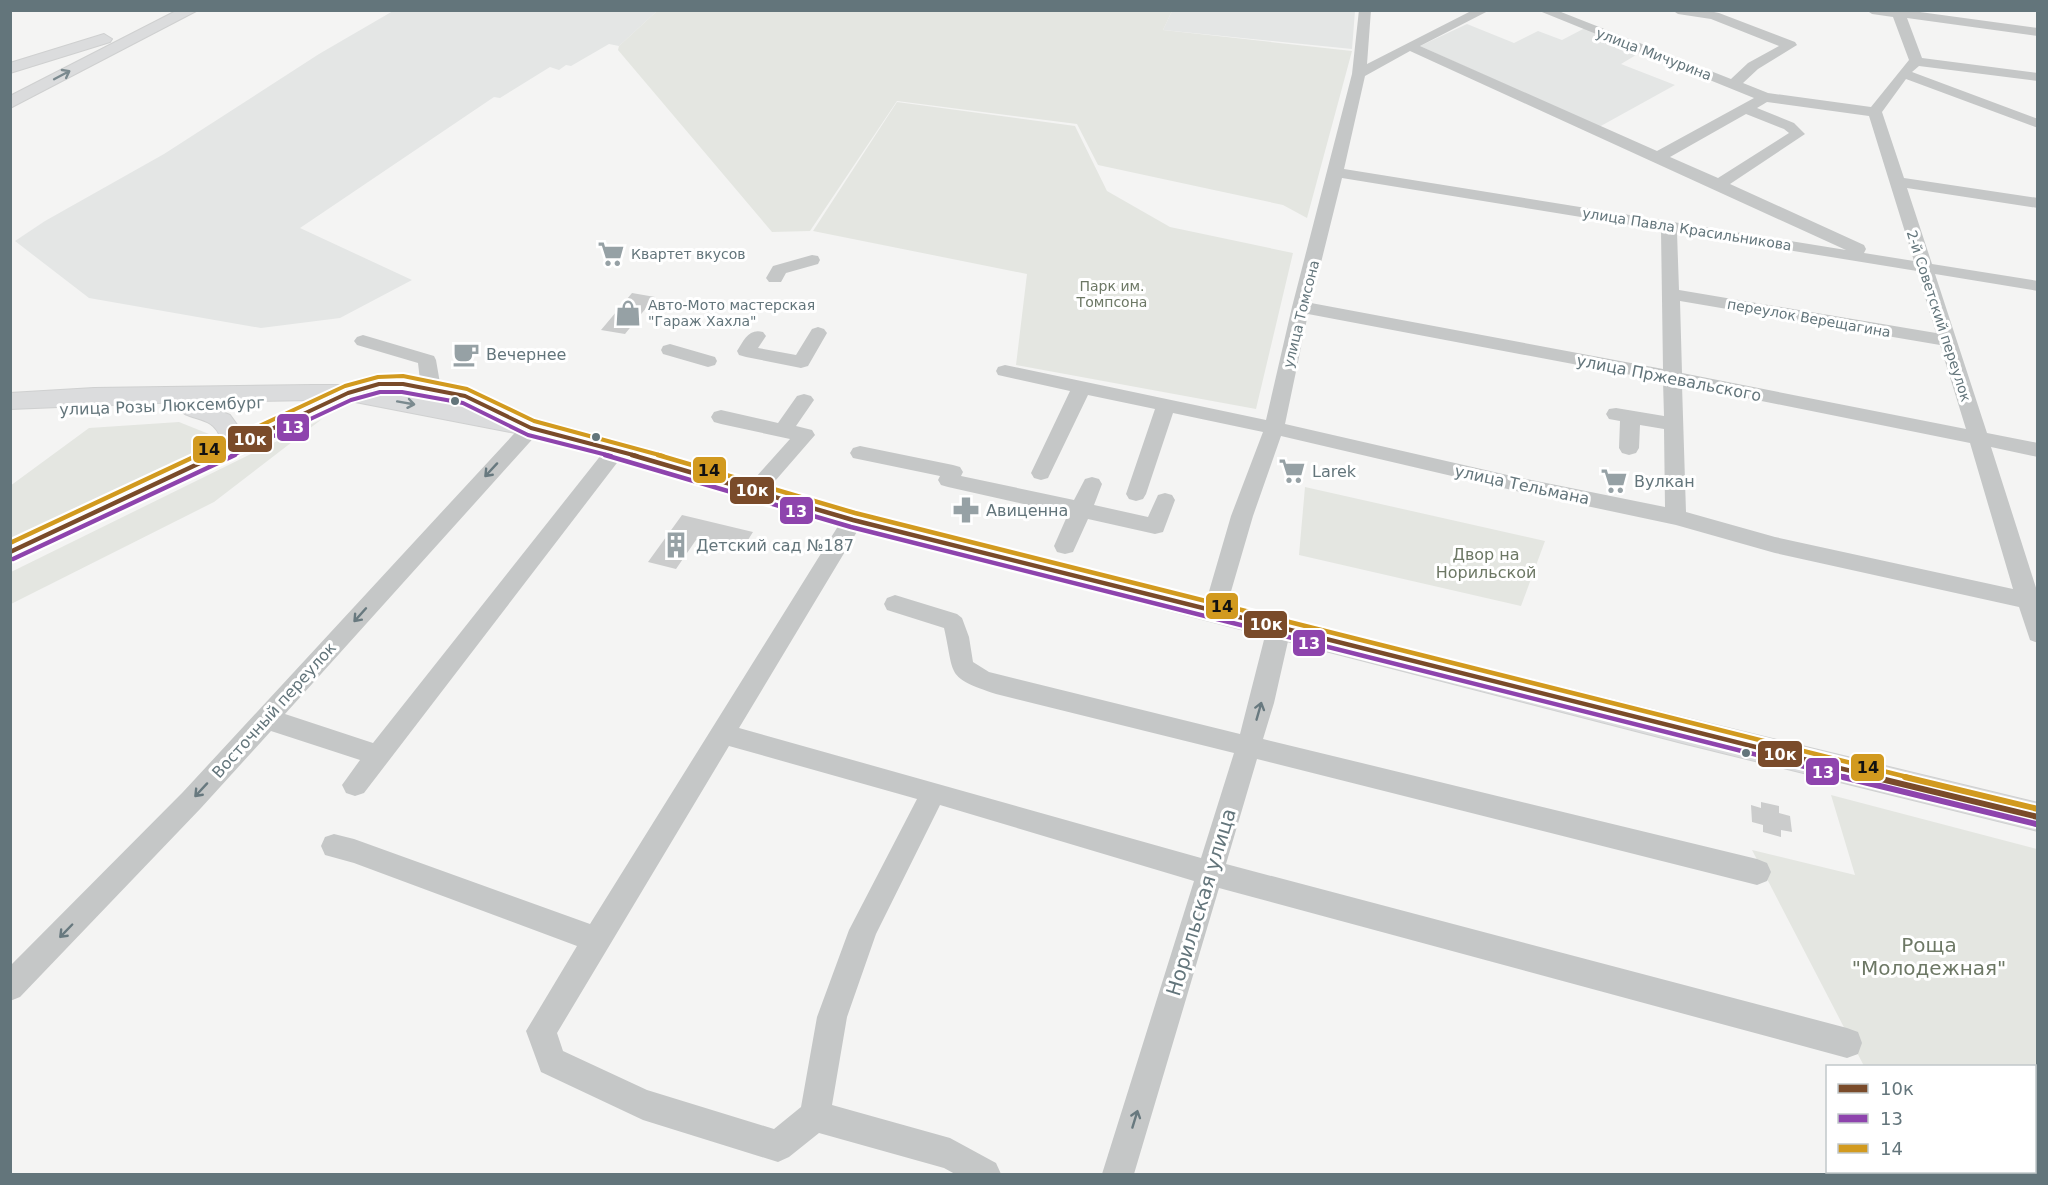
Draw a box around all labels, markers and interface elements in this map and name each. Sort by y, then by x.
street label: улица Мичурина [1594,25,1714,83]
one-way arrow [53,69,71,81]
street label: улица Павла Красильникова [1581,205,1793,253]
street label: 2-й Советский переулок [1904,228,1974,404]
supermarket icon: Квартет вкусов [596,239,626,269]
place label: Квартет вкусов [631,246,746,262]
street label: улица Томсона [1280,258,1322,370]
park label: Парк им. Томпсона [1076,278,1147,310]
street label: переулок Верещагина [1726,296,1892,340]
place label: Авто-Мото мастерская "Гараж Хахла" [648,297,815,329]
shop icon: Авто-Мото мастерская "Гараж Хахла" [613,298,643,328]
cafe icon: Вечернее [451,339,481,369]
place label: Вечернее [486,345,566,364]
street label: улица Пржевальского [1575,351,1763,405]
street label: улица Розы Люксембург [59,393,265,419]
unlabelled marker [449,395,461,407]
one-way arrow [395,398,415,409]
line badge: 13 [276,413,310,442]
text: 13 [282,418,304,437]
line badge: 10к [227,425,273,453]
text: 10к [233,430,267,449]
unlabelled marker [590,431,602,443]
line badge: 14 [192,435,227,464]
text: 14 [198,440,220,459]
line badge: 14 [692,456,727,484]
supermarket icon: Larek [1277,456,1307,486]
text: 14 [698,461,720,480]
street label: улица Тельмана [1453,461,1591,509]
place label: Larek [1312,462,1357,481]
one-way arrow [484,463,498,478]
supermarket icon: Вулкан [1599,466,1629,496]
place label: Вулкан [1634,472,1695,491]
line badge: 10к [729,476,775,505]
text: 10к [735,481,769,500]
pharmacy icon: Авиценна [951,495,981,525]
line badge: 13 [779,496,814,525]
place label: Авиценна [986,501,1068,520]
text: 13 [785,502,807,521]
building icon: Детский сад №187 [661,530,691,560]
place label: Детский сад №187 [696,536,854,555]
park label: Двор на Норильской [1436,545,1536,582]
line badge: 14 [1205,592,1239,620]
text: 14 [1211,597,1233,616]
one-way arrow [353,607,367,622]
line badge: 10к [1243,610,1288,639]
text: 10к [1249,615,1283,634]
line badge: 13 [1292,629,1326,657]
text: 13 [1298,634,1320,653]
street label: Восточный переулок [208,638,340,782]
one-way arrow [1254,702,1265,721]
line badge: 10к [1757,740,1803,768]
text: 10к [1763,745,1797,764]
unlabelled marker [1740,747,1752,759]
line badge: 14 [1850,753,1885,782]
line badge: 13 [1805,757,1840,786]
text: 14 [1857,758,1879,777]
text: 13 [1812,763,1834,782]
one-way arrow [194,783,208,798]
street label: Норильская улица [1161,805,1241,999]
one-way arrow [58,923,73,938]
park label: Роща "Молодежная" [1852,933,2006,980]
legend [1826,1065,2036,1173]
text: 10к [1880,1078,1914,1099]
text: 13 [1880,1108,1903,1129]
one-way arrow [1130,1110,1141,1129]
text: 14 [1880,1138,1903,1159]

